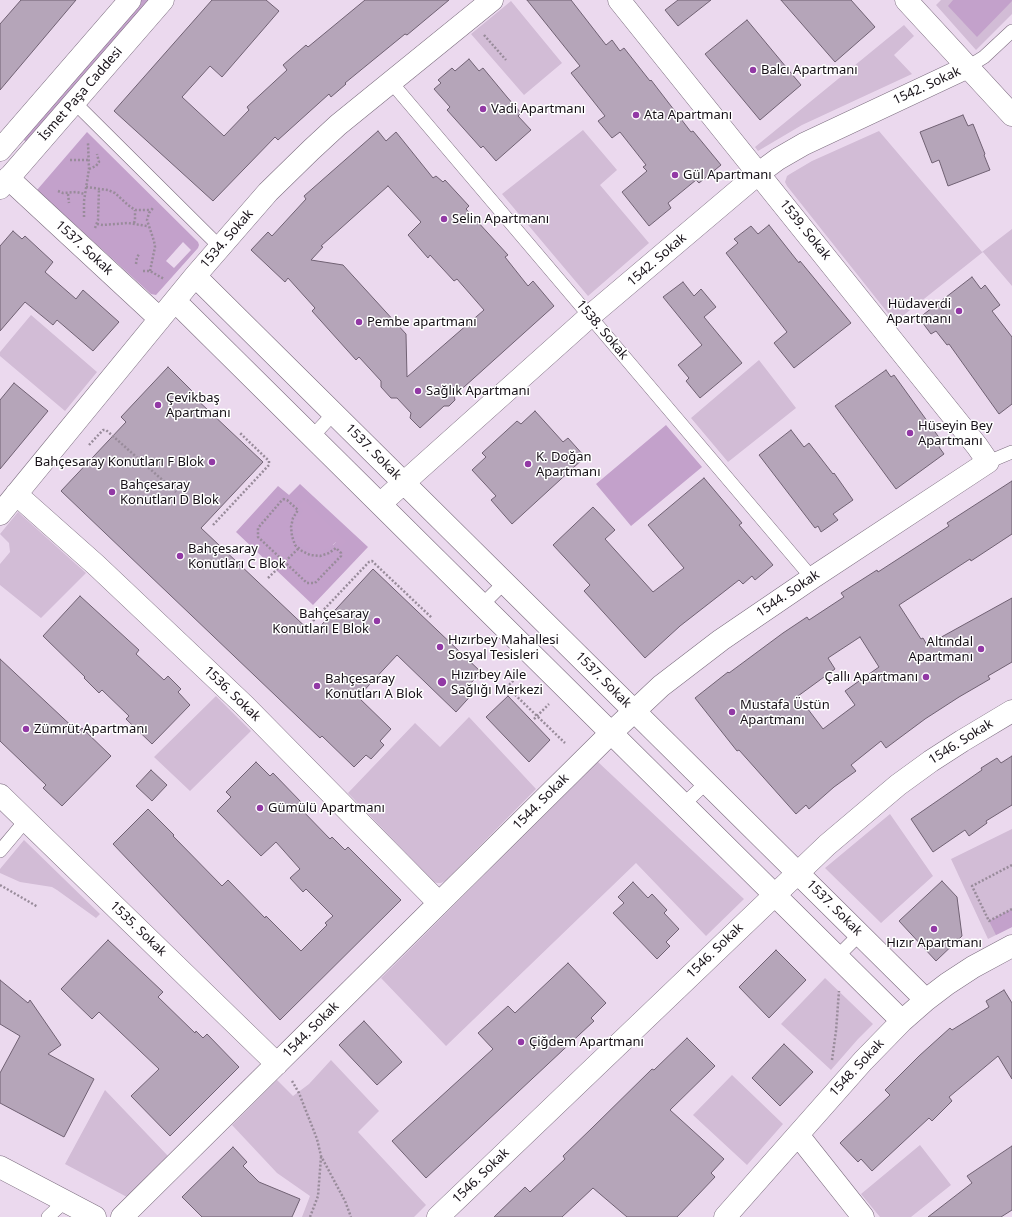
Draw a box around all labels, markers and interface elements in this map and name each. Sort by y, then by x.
street label: İsmet Paşa Caddesi [36,44,126,144]
place label: Balcı Apartmanı [761,62,858,78]
street label: 1542. Sokak [891,64,963,108]
marker: Balcı Apartmanı [748,65,758,75]
place label: Vadi Apartmanı [491,101,585,117]
marker: Vadi Apartmanı [478,104,488,114]
place label: Ata Apartmanı [644,107,732,123]
marker: Ata Apartmanı [631,110,641,120]
place label: Gül Apartmanı [683,167,772,183]
marker: Gül Apartmanı [670,170,680,180]
street label: 1539. Sokak [776,197,834,263]
street label: 1534. Sokak [197,206,257,272]
place label: Selin Apartmanı [452,211,549,227]
marker: Selin Apartmanı [439,214,449,224]
street label: 1537. Sokak [52,217,116,279]
street label: 1542. Sokak [624,230,690,290]
place label: Hüdaverdi Apartmanı [887,296,951,327]
street label: 1538. Sokak [573,297,631,363]
marker: Hüdaverdi Apartmanı [954,306,964,316]
place label: Pembe apartmanı [367,314,477,330]
marker: Pembe apartmanı [354,317,364,327]
place label: Sağlık Apartmanı [426,383,530,399]
marker: Sağlık Apartmanı [413,386,423,396]
place label: Çevikbaş Apartmanı [166,390,230,421]
marker: Çevikbaş Apartmanı [153,400,163,410]
place label: Hüseyin Bey Apartmanı [918,418,993,449]
street label: 1537. Sokak [342,421,404,483]
marker: Hüseyin Bey Apartmanı [905,428,915,438]
place label: K. Doğan Apartmanı [536,449,600,480]
place label: Bahçesaray Konutları F Blok [35,454,204,470]
marker: Bahçesaray Konutları F Blok [207,457,217,467]
marker: K. Doğan Apartmanı [523,459,533,469]
place label: Bahçesaray Konutları D Blok [120,477,219,508]
marker: Bahçesaray Konutları D Blok [107,487,117,497]
place label: Bahçesaray Konutları C Blok [188,541,286,572]
marker: Bahçesaray Konutları C Blok [175,551,185,561]
street label: 1544. Sokak [753,567,823,621]
place label: Bahçesaray Konutları E Blok [272,606,369,637]
marker: Bahçesaray Konutları E Blok [372,616,382,626]
place label: Hızırbey Mahallesi Sosyal Tesisleri [448,632,559,663]
place label: Altındal Apartmanı [909,634,973,665]
marker: Hızırbey Mahallesi Sosyal Tesisleri [435,642,445,652]
marker: Altındal Apartmanı [976,644,986,654]
street label: 1537. Sokak [572,649,634,711]
street label: 1536. Sokak [200,663,264,725]
place label: Hızırbey Aile Sağlığı Merkezi [451,667,543,698]
place label: Çallı Apartmanı [825,669,918,685]
place label: Bahçesaray Konutları A Blok [325,671,423,702]
marker: Çallı Apartmanı [921,672,931,682]
marker: Hızırbey Aile Sağlığı Merkezi [436,676,448,688]
marker: Bahçesaray Konutları A Blok [312,681,322,691]
place label: Mustafa Üstün Apartmanı [740,697,830,728]
marker: Mustafa Üstün Apartmanı [727,707,737,717]
street label: 1546. Sokak [926,716,996,768]
place label: Zümrüt Apartmanı [34,721,148,737]
marker: Zümrüt Apartmanı [21,724,31,734]
street label: 1544. Sokak [510,771,572,833]
place label: Gümülü Apartmanı [268,800,385,816]
marker: Gümülü Apartmanı [255,803,265,813]
street label: 1537. Sokak [803,877,865,939]
street label: 1535. Sokak [106,898,170,960]
street label: 1546. Sokak [683,920,747,982]
marker: Hızır Apartmanı [929,924,939,934]
place label: Hızır Apartmanı [886,935,982,951]
street label: 1544. Sokak [280,999,342,1061]
place label: Çiğdem Apartmanı [529,1034,644,1050]
street label: 1548. Sokak [826,1036,888,1100]
marker: Çiğdem Apartmanı [516,1037,526,1047]
street label: 1546. Sokak [449,1145,513,1207]

